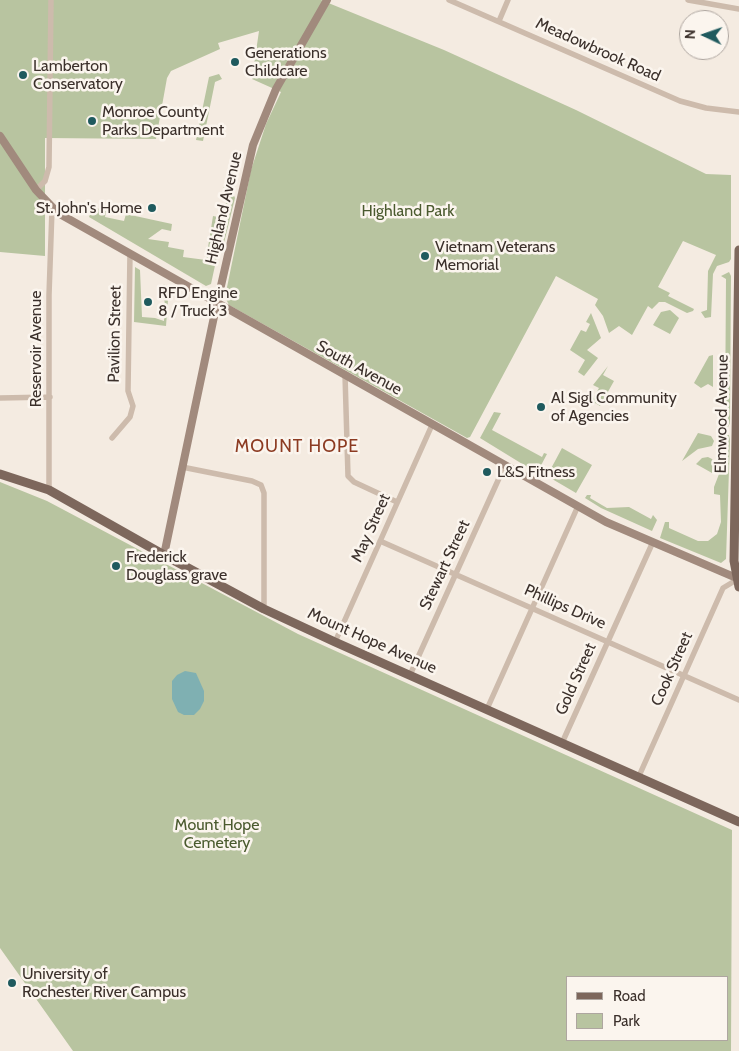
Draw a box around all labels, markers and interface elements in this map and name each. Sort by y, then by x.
north arrow [679,10,729,60]
street label: Meadowbrook Road [533,14,663,86]
text: N [681,29,699,40]
place label: Generations Childcare [245,43,327,81]
place label: Lamberton Conservatory [33,56,123,94]
marker: Generations Childcare [229,56,241,68]
marker: Lamberton Conservatory [17,69,29,81]
place label: Monroe County Parks Department [102,102,224,140]
marker: Monroe County Parks Department [86,115,98,127]
street label: Highland Avenue [202,150,246,266]
place label: St. John's Home [36,198,142,218]
park label: Highland Park [362,201,454,221]
marker: St. John's Home [146,202,158,214]
place label: Vietnam Veterans Memorial [435,237,555,275]
marker: Vietnam Veterans Memorial [419,250,431,262]
place label: RFD Engine 8 / Truck 3 [158,283,238,321]
street label: Pavilion Street [105,285,125,383]
street label: Reservoir Avenue [26,291,46,407]
marker: RFD Engine 8 / Truck 3 [142,296,154,308]
street label: South Avenue [313,337,405,399]
street label: Elmwood Avenue [711,354,733,474]
place label: Al Sigl Community of Agencies [551,388,677,426]
marker: Al Sigl Community of Agencies [535,401,547,413]
district label: MOUNT HOPE [233,436,361,458]
place label: L&S Fitness [497,462,575,482]
marker: L&S Fitness [481,466,493,478]
street label: May Street [347,491,395,565]
street label: Stewart Street [416,517,474,613]
place label: Frederick Douglass grave [126,547,227,585]
marker: Frederick Douglass grave [110,560,122,572]
street label: Phillips Drive [521,581,609,633]
street label: Mount Hope Avenue [305,604,439,678]
street label: Cook Street [647,629,697,709]
street label: Gold Street [552,640,600,718]
park label: Mount Hope Cemetery [175,815,259,853]
place label: University of Rochester River Campus [22,964,186,1002]
legend [566,976,729,1041]
marker: University of Rochester River Campus [6,977,18,989]
text: Road [613,987,646,1005]
text: Park [613,1012,640,1030]

